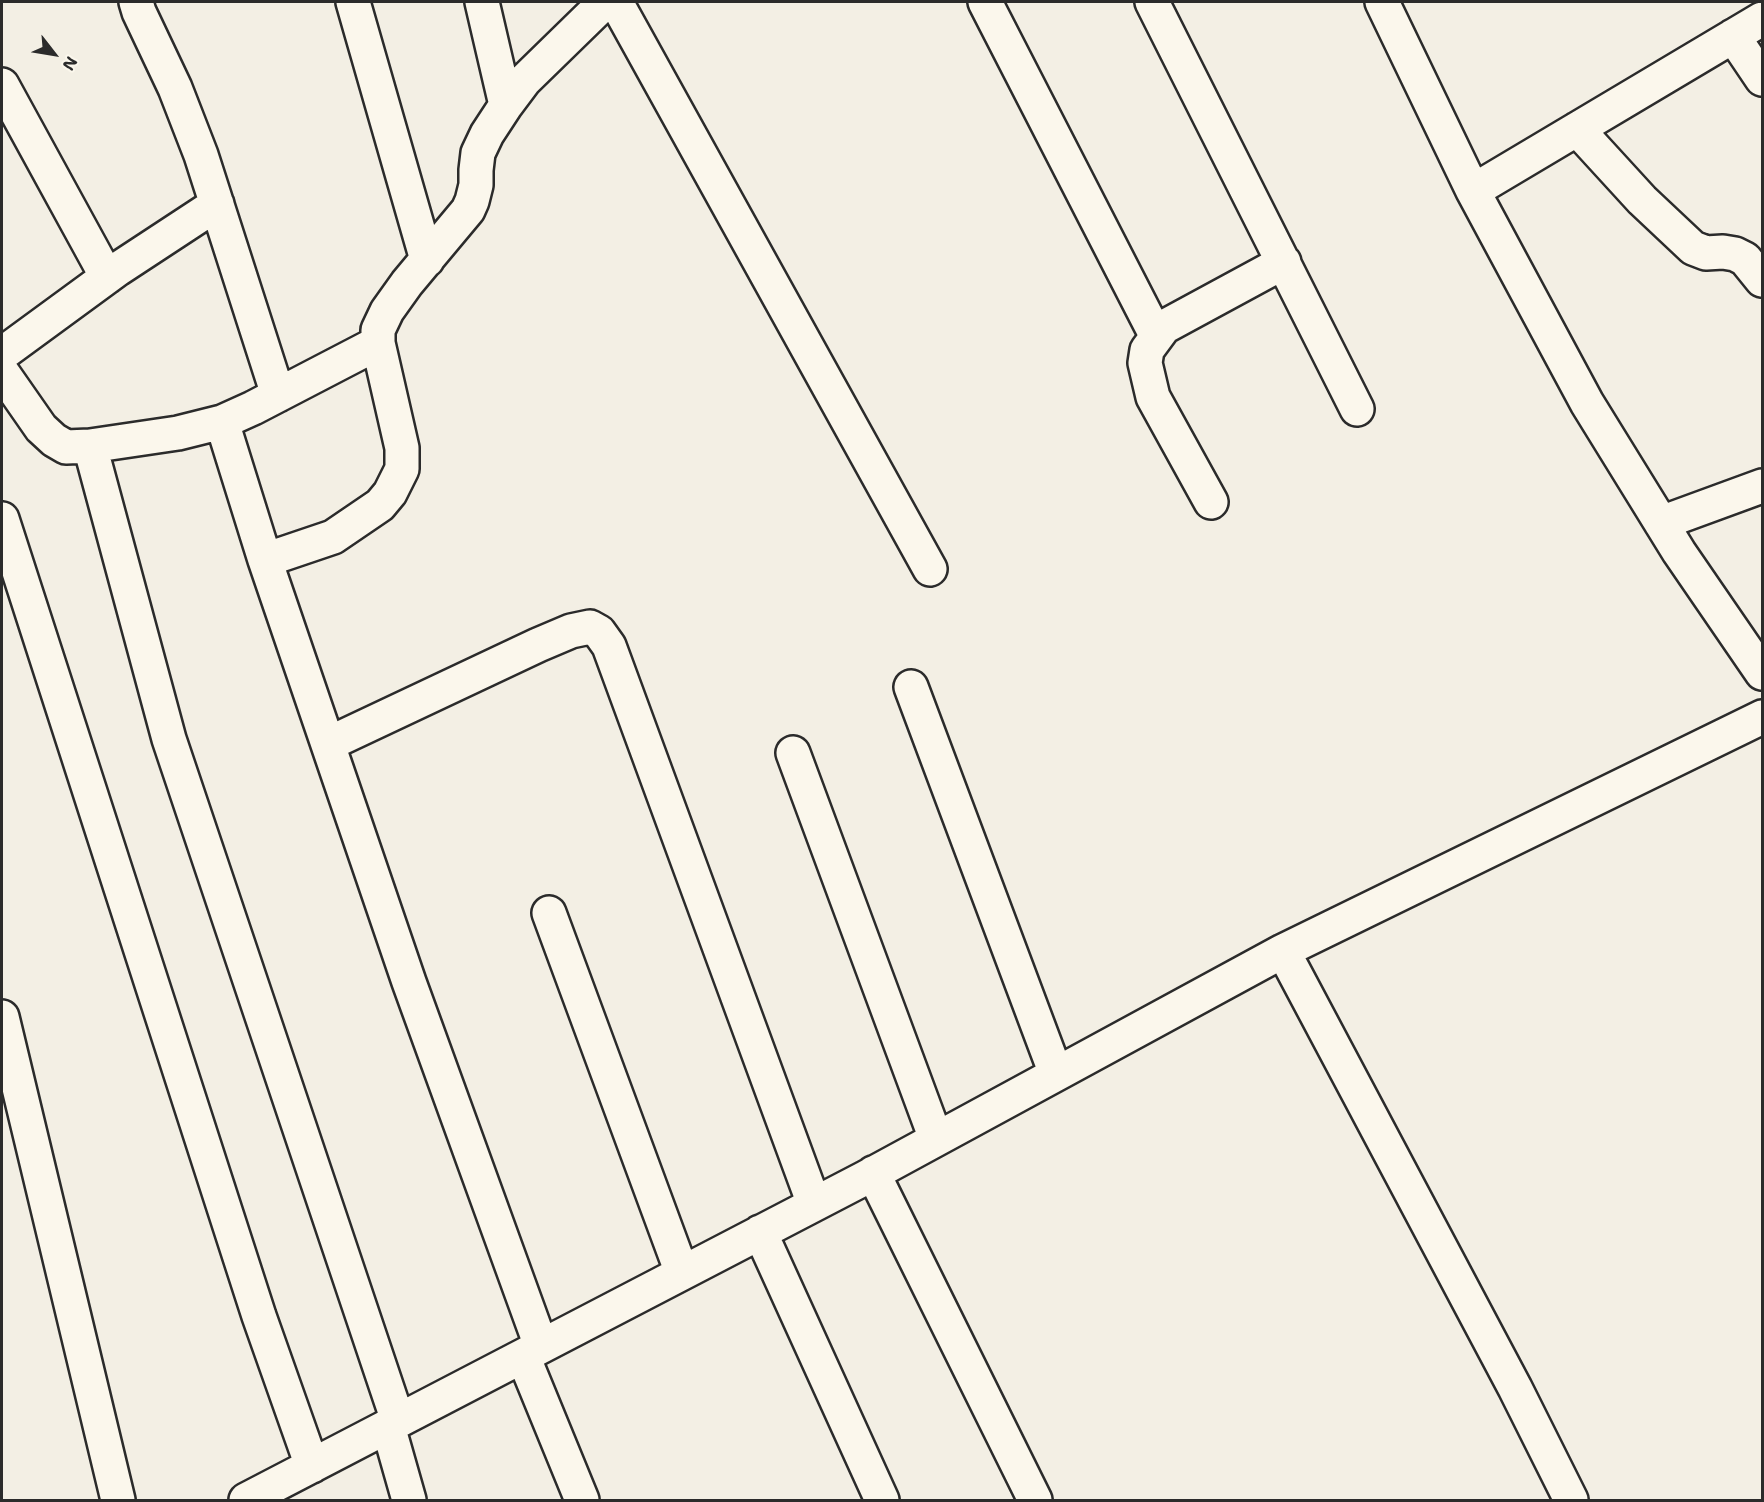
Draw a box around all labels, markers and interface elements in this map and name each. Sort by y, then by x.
north arrow [24,24,84,84]
text: N [58,53,82,74]

